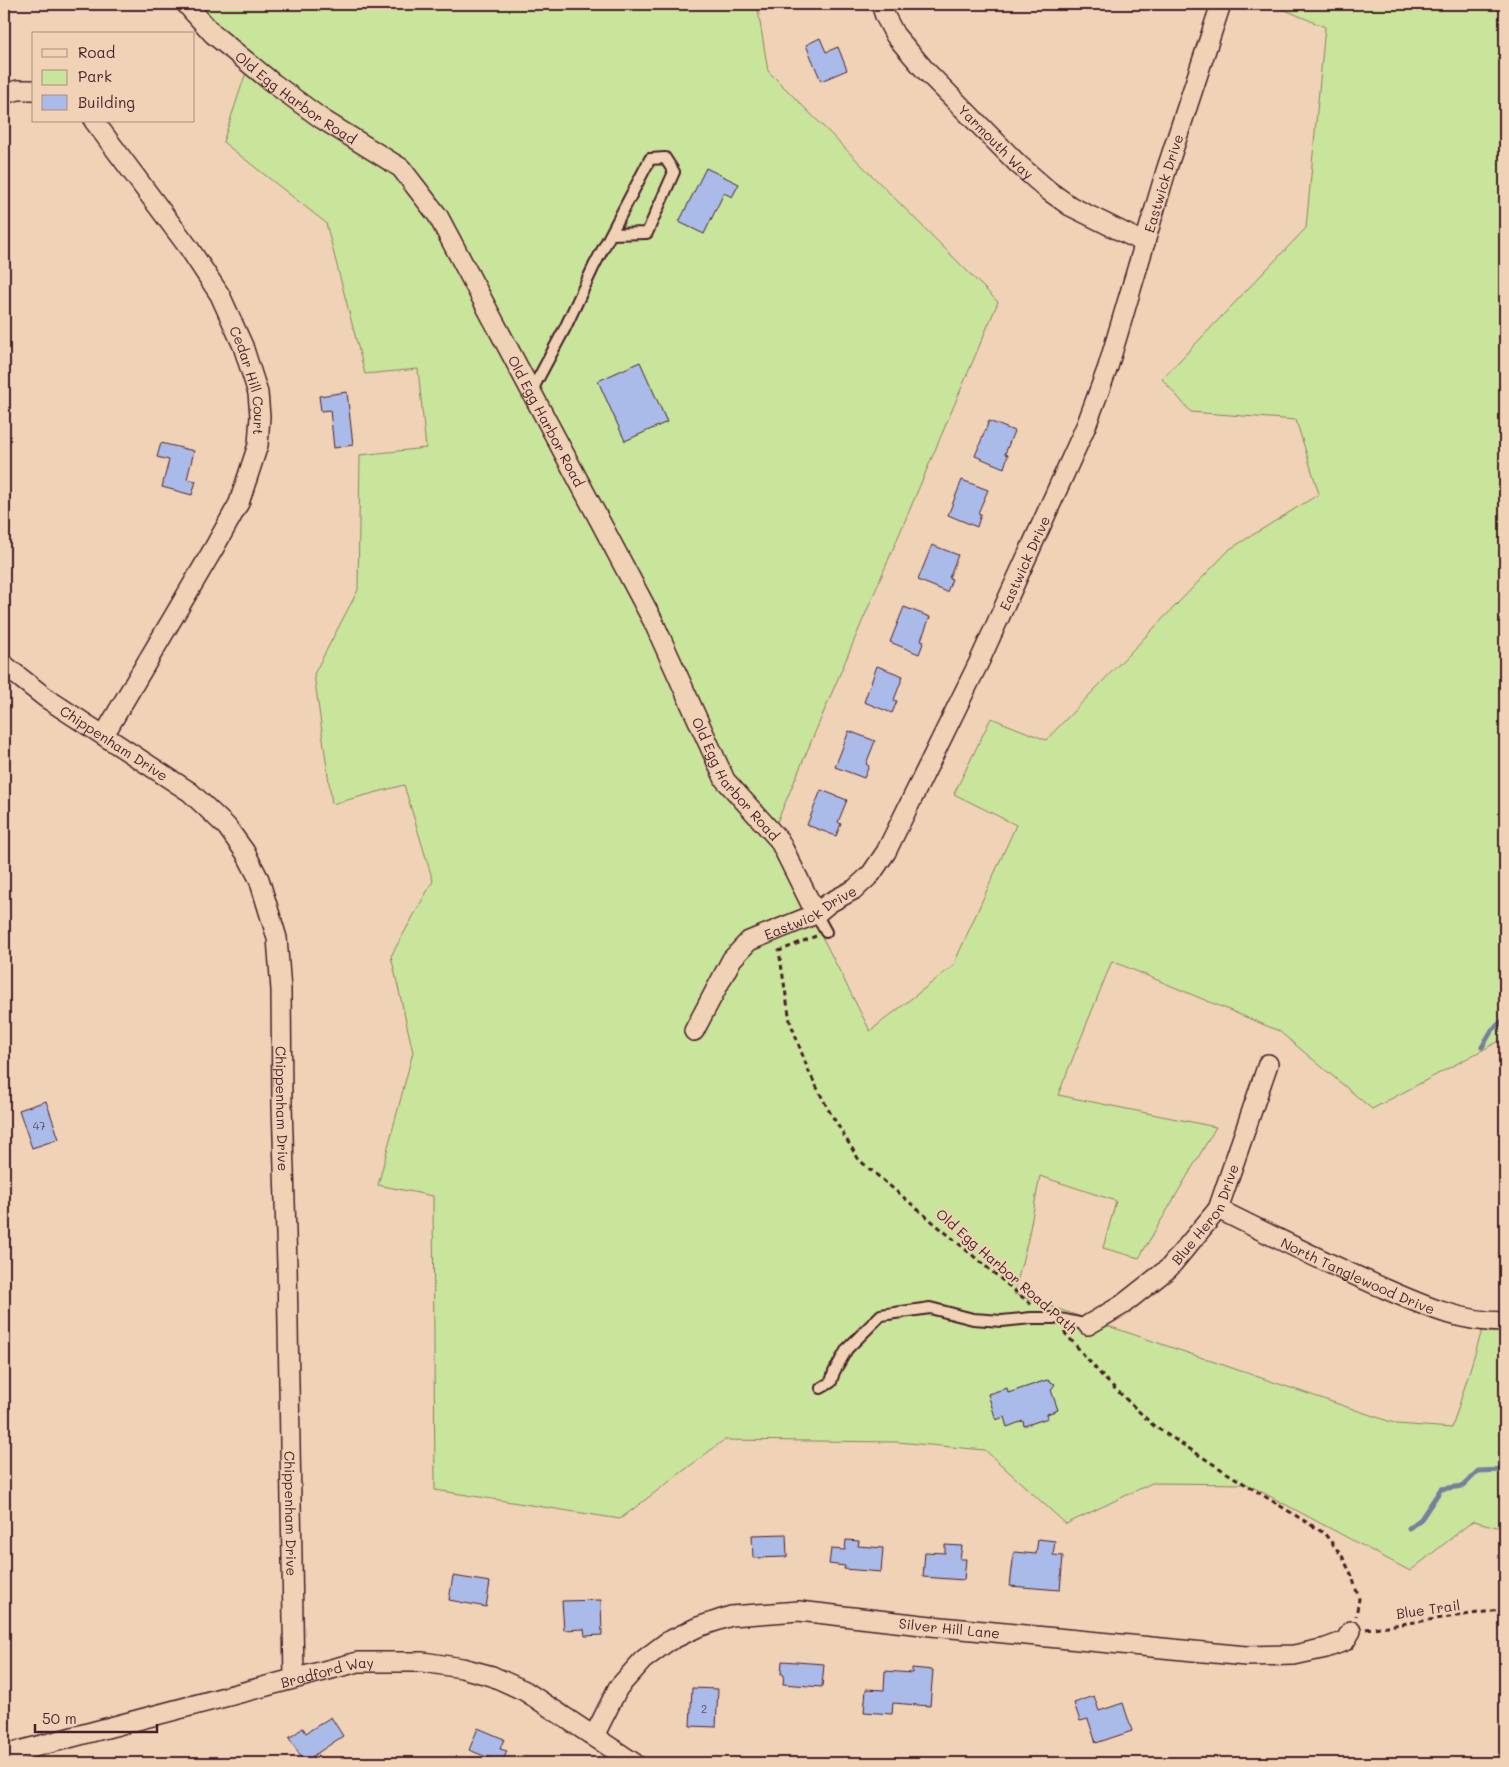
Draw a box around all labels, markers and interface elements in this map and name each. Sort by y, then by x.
legend [32,32,195,122]
text: Road [78,42,115,62]
street label: Old Egg Harbor Road [231,47,361,148]
text: Park [78,66,112,86]
text: Building [78,92,135,112]
street label: Yarmouth Way [954,100,1038,183]
street label: Eastwick Drive [1139,131,1187,235]
street label: Cedar Hill Court [226,323,270,436]
street label: Old Egg Harbor Road [504,352,589,490]
street label: Eastwick Drive [994,512,1054,613]
street label: Chippenham Drive [57,700,172,785]
street label: Old Egg Harbor Road [688,714,784,844]
street label: Eastwick Drive [761,881,860,944]
street label: Chippenham Drive [272,1046,294,1172]
house number: 47 [33,1118,45,1133]
street label: Blue Heron Drive [1167,1161,1242,1268]
street label: Old Egg Harbor Road Path [932,1204,1082,1338]
street label: North Tanglewood Drive [1278,1232,1438,1318]
street label: Chippenham Drive [281,1451,302,1576]
street label: Blue Trail [1395,1595,1461,1623]
street label: Silver Hill Lane [898,1613,1001,1642]
street label: Bradford Way [278,1653,374,1692]
house number: 2 [701,1701,707,1716]
scale bar [35,1702,158,1734]
text: 50 m [42,1708,77,1728]

